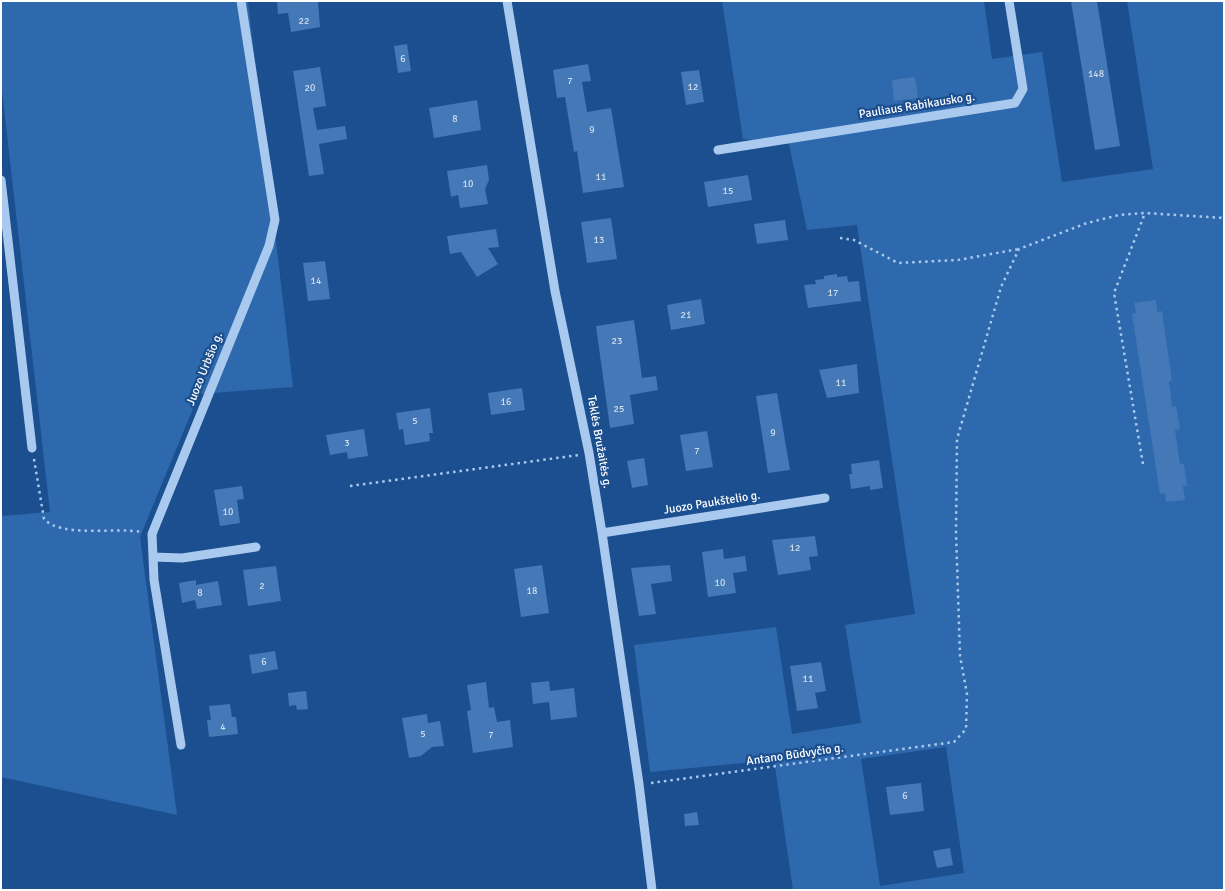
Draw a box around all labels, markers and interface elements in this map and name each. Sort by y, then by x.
house number: 22 [299,15,309,27]
house number: 6 [400,53,406,65]
house number: 148 [1088,68,1104,80]
house number: 7 [567,75,573,87]
house number: 12 [688,81,698,93]
house number: 20 [305,82,315,94]
street label: Pauliaus Rabikausko g. [858,90,976,122]
house number: 8 [452,113,458,125]
house number: 9 [589,124,595,136]
house number: 11 [596,171,606,183]
house number: 10 [463,178,473,190]
house number: 15 [723,185,733,197]
house number: 13 [594,234,604,246]
house number: 14 [311,275,321,287]
house number: 17 [828,287,838,299]
house number: 21 [681,309,691,321]
street label: Juozo Urbšio g. [184,330,226,408]
house number: 23 [612,335,622,347]
house number: 11 [836,377,846,389]
street label: Teklės Bružaitės g. [584,394,614,490]
house number: 16 [501,396,511,408]
house number: 25 [614,403,624,415]
house number: 5 [412,415,418,427]
house number: 9 [770,427,776,439]
house number: 3 [344,437,350,449]
house number: 7 [694,445,700,457]
street label: Juozo Paukštelio g. [663,488,761,518]
house number: 10 [223,506,233,518]
house number: 12 [790,542,800,554]
house number: 10 [715,577,725,589]
house number: 2 [259,580,265,592]
house number: 18 [527,585,537,597]
house number: 8 [197,587,203,599]
house number: 6 [261,656,267,668]
house number: 11 [803,673,813,685]
house number: 4 [220,721,226,733]
house number: 5 [420,728,426,740]
house number: 7 [488,729,494,741]
street label: Antano Būdvyčio g. [745,741,845,769]
house number: 6 [902,790,908,802]

